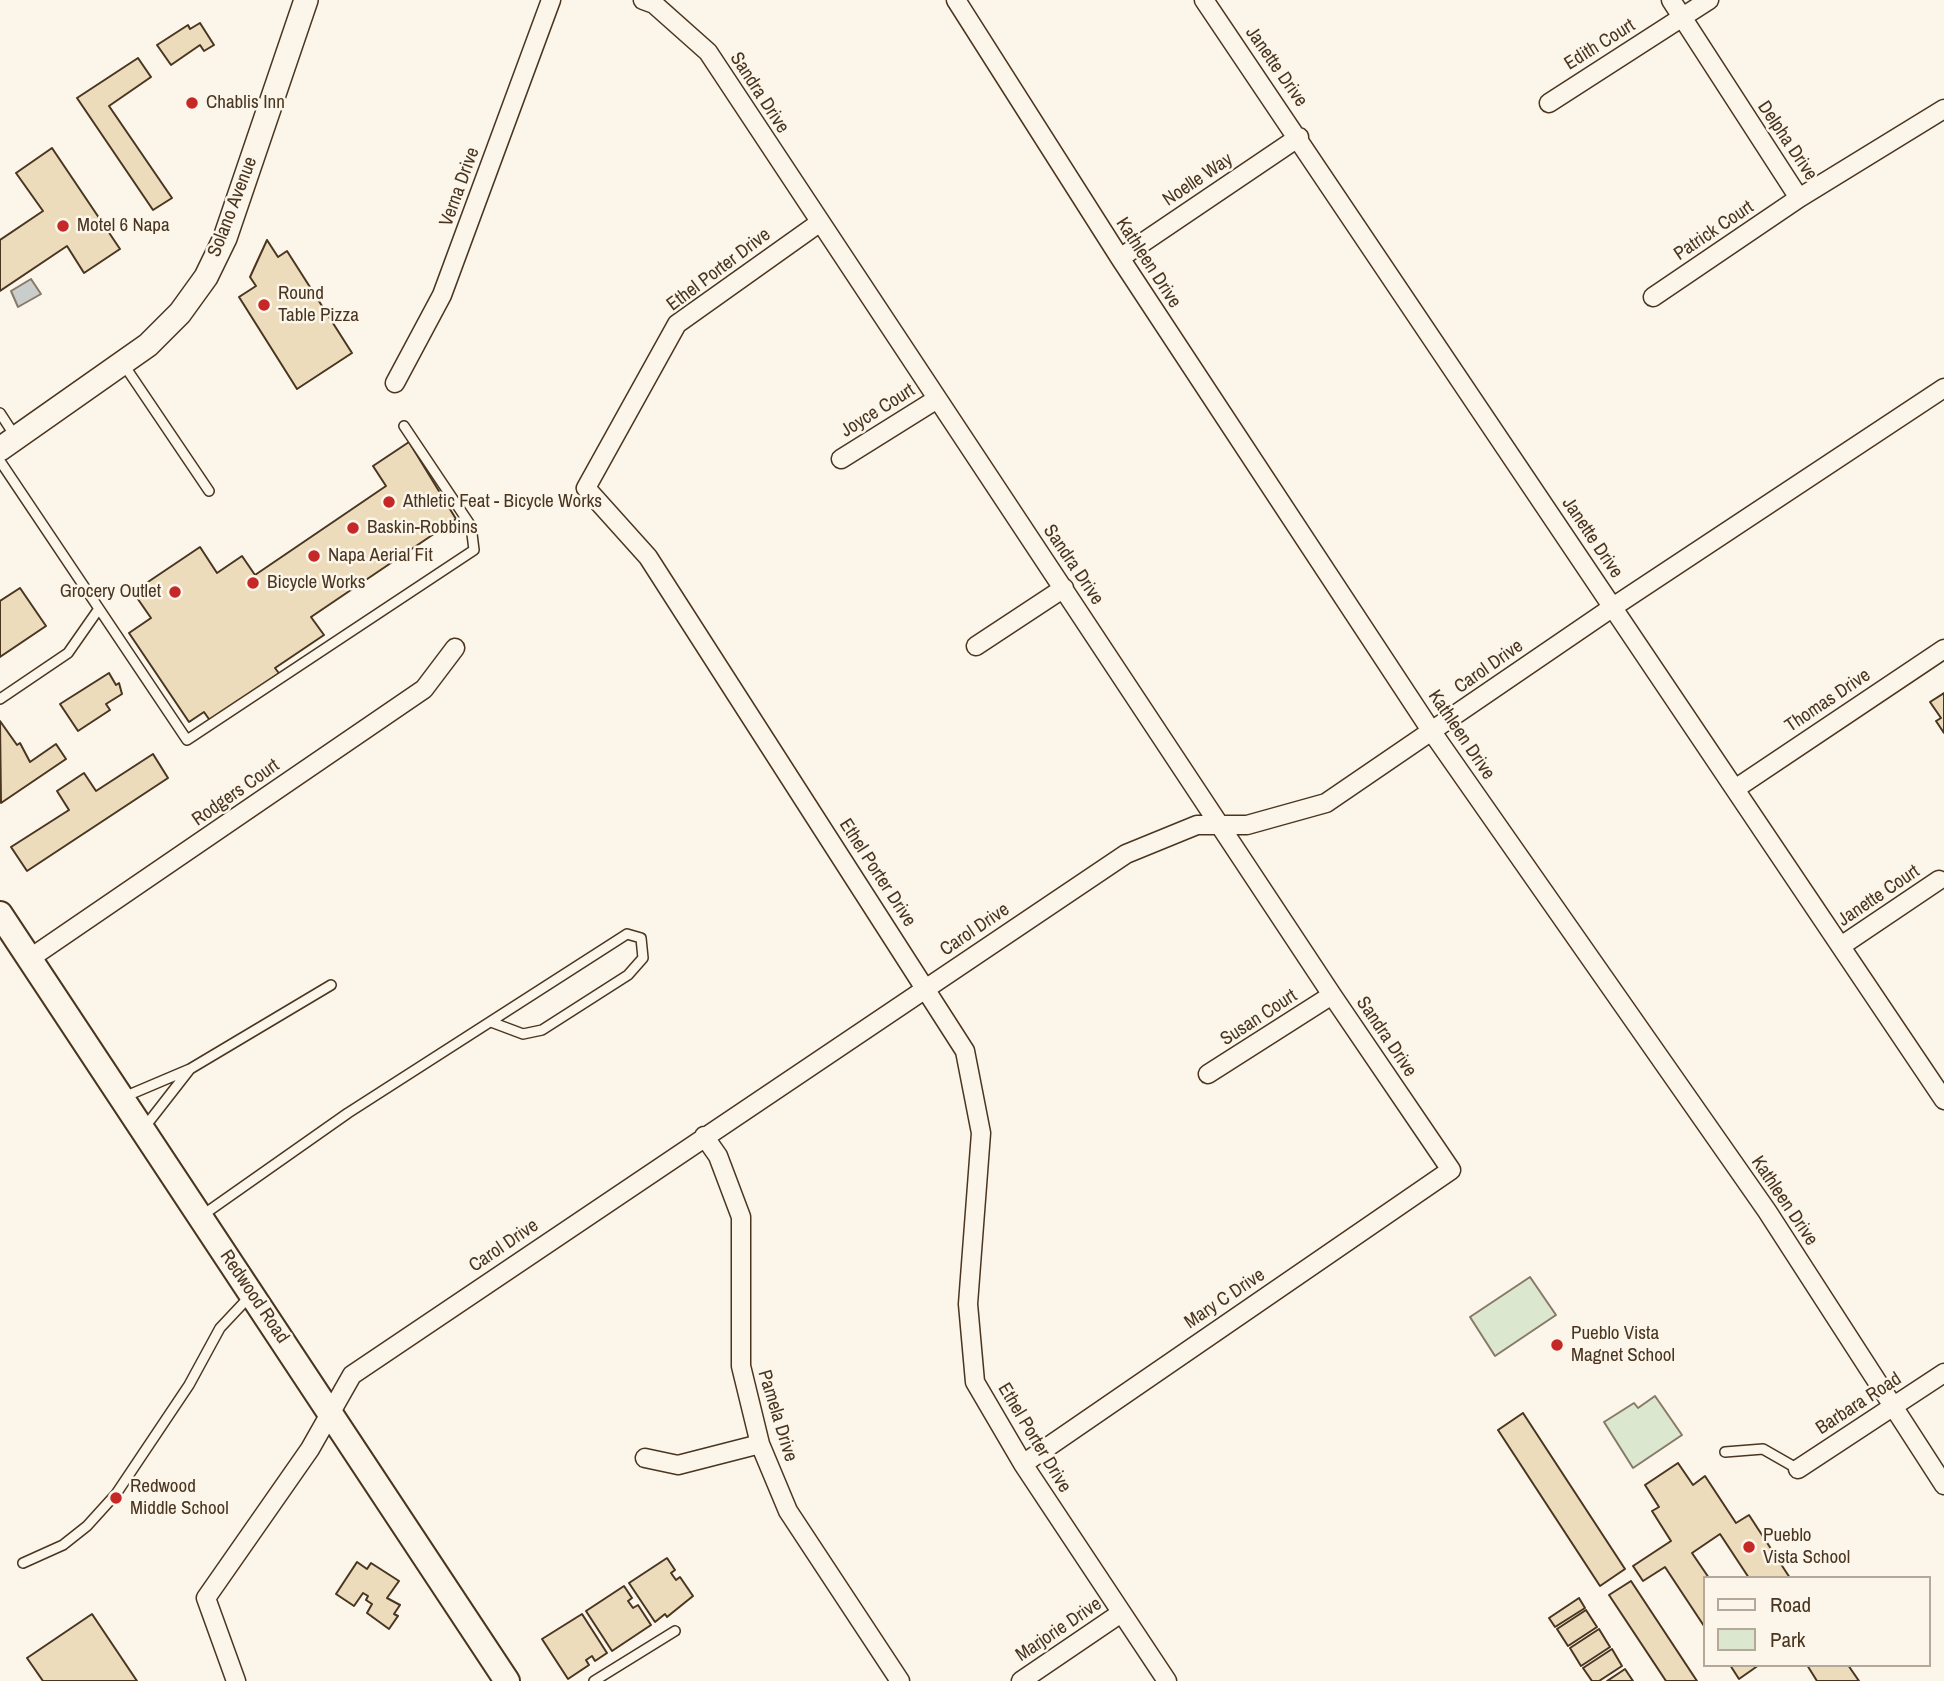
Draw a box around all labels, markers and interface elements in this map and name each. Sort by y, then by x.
street label: Edith Court [1561,14,1639,76]
street label: Janette Drive [1240,23,1312,111]
street label: Sandra Drive [724,48,794,138]
place label: Chablis Inn [206,92,285,114]
marker: Chablis Inn [184,95,200,111]
street label: Delpha Drive [1752,97,1822,185]
street label: Verna Drive [435,144,485,230]
street label: Noelle Way [1159,148,1237,212]
street label: Solano Avenue [203,154,263,260]
street label: Patrick Court [1670,196,1758,266]
street label: Kathleen Drive [1110,214,1186,312]
place label: Motel 6 Napa [77,215,170,237]
marker: Motel 6 Napa [55,218,71,234]
street label: Ethel Porter Drive [663,224,775,316]
place label: Round Table Pizza [278,283,359,327]
marker: Round Table Pizza [256,297,272,313]
street label: Joyce Court [837,379,919,443]
place label: Athletic Feat - Bicycle Works [403,491,602,513]
street label: Janette Drive [1557,493,1627,583]
marker: Athletic Feat - Bicycle Works [381,494,397,510]
place label: Baskin-Robbins [367,517,478,539]
marker: Baskin-Robbins [345,520,361,536]
street label: Sandra Drive [1038,521,1108,609]
place label: Napa Aerial Fit [328,545,433,567]
marker: Napa Aerial Fit [306,548,322,564]
place label: Bicycle Works [267,572,365,594]
marker: Bicycle Works [245,575,261,591]
place label: Grocery Outlet [60,581,161,603]
marker: Grocery Outlet [167,584,183,600]
street label: Carol Drive [1450,635,1528,699]
street label: Thomas Drive [1781,664,1875,738]
street label: Kathleen Drive [1423,686,1499,784]
street label: Rodgers Court [188,755,284,831]
street label: Ethel Porter Drive [834,815,920,931]
street label: Janette Court [1834,860,1924,932]
street label: Carol Drive [936,899,1014,961]
street label: Susan Court [1216,985,1302,1051]
street label: Sandra Drive [1351,993,1421,1081]
street label: Kathleen Drive [1746,1152,1822,1250]
street label: Carol Drive [465,1215,543,1277]
street label: Redwood Road [215,1246,293,1348]
street label: Mary C Drive [1181,1264,1269,1334]
place label: Pueblo Vista Magnet School [1571,1323,1675,1367]
marker: Pueblo Vista Magnet School [1549,1337,1565,1353]
street label: Pamela Drive [752,1368,802,1464]
street label: Barbara Road [1812,1368,1906,1440]
street label: Ethel Porter Drive [992,1379,1076,1497]
place label: Redwood Middle School [130,1476,229,1520]
marker: Redwood Middle School [108,1490,124,1506]
place label: Pueblo Vista School [1763,1525,1850,1569]
marker: Pueblo Vista School [1741,1539,1757,1555]
legend [1702,1576,1930,1667]
text: Road [1770,1590,1811,1619]
street label: Marjorie Drive [1012,1593,1106,1667]
text: Park [1770,1625,1805,1654]

